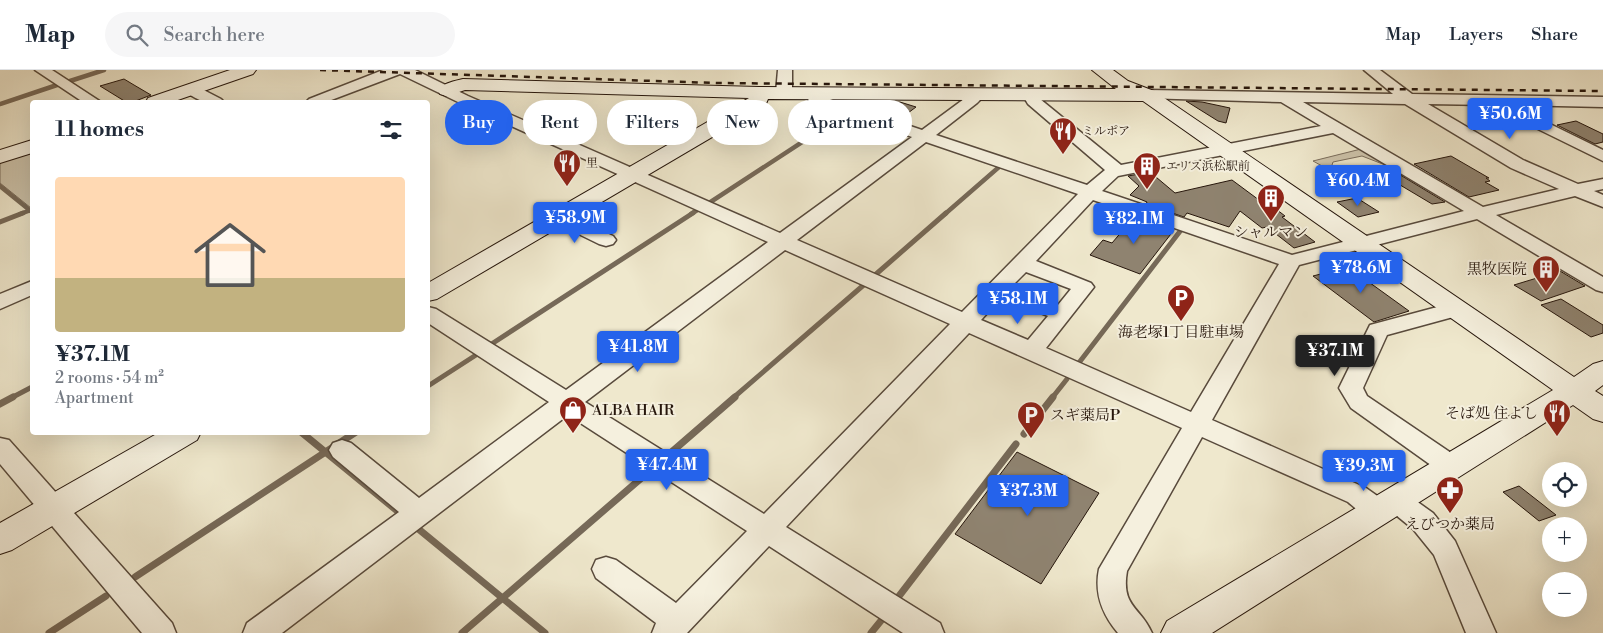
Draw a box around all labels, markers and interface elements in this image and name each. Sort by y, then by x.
search box [105,12,455,57]
text: Map [25,20,75,50]
icon: search [123,21,151,49]
text: Search here [163,23,265,47]
text: Map [1386,23,1421,46]
text: Layers [1449,23,1503,46]
text: Share [1531,23,1578,46]
pin: ¥50.6M [1469,98,1551,140]
chip: Buy [445,100,513,145]
chip: Rent [523,100,597,145]
chip: Filters [607,100,697,145]
chip: New [707,100,778,145]
chip: Apartment [788,100,912,145]
text: ¥50.6M [1478,104,1542,124]
icon: filters [377,116,405,144]
restaurant icon: ミルポア [1048,116,1078,155]
text: 11 homes [55,117,144,143]
place label: ミルポア [1082,124,1130,139]
restaurant icon: 里 [552,148,582,187]
building icon: エリス浜松駅前 [1132,151,1162,190]
place label: 里 [586,156,598,171]
place label: エリス浜松駅前 [1166,159,1250,174]
pin: ¥60.4M [1317,164,1399,207]
text: ¥60.4M [1326,171,1390,191]
building icon: シャルマン [1256,183,1286,222]
pin: ¥58.9M [534,202,616,244]
pin: ¥82.1M [1093,202,1175,245]
text: ¥58.9M [544,208,606,228]
text: ¥82.1M [1104,209,1164,229]
icon: home [185,210,275,300]
place label: シャルマン [1234,223,1308,242]
pin: ¥78.6M [1320,252,1402,294]
building icon: 黒牧医院 [1531,254,1561,293]
text: ¥78.6M [1331,258,1391,278]
place label: 黒牧医院 [1467,260,1527,279]
pin: ¥58.1M [977,282,1059,325]
parking icon: 海老塚1丁目駐車場 [1166,283,1196,322]
text: ¥58.1M [988,289,1048,309]
place label: 海老塚1丁目駐車場 [1118,323,1244,342]
pin: ¥41.8M [597,330,679,373]
pin: ¥37.1M [1294,334,1376,377]
text: ¥41.8M [608,337,668,357]
text: ¥37.1M [1306,341,1364,361]
text: ¥37.1M [55,342,130,368]
text: 2 rooms · 54 m² [55,368,164,388]
text: Apartment [55,388,134,408]
shop icon: ALBA HAIR [558,395,588,434]
restaurant icon: そば処 住よし [1542,398,1572,437]
parking icon: スギ薬局P [1016,400,1046,439]
place label: ALBA HAIR [591,401,675,420]
place label: そば処 住よし [1445,404,1538,423]
place label: スギ薬局P [1050,406,1120,425]
pin: ¥47.4M [626,448,708,491]
pin: ¥39.3M [1323,450,1405,492]
text: ¥47.4M [637,455,697,475]
text: ¥39.3M [1334,456,1394,476]
map controls [1542,462,1587,617]
button: locate [1542,462,1587,507]
pin: ¥37.3M [987,474,1069,517]
pharmacy icon: えびつか薬局 [1435,475,1465,514]
text: ¥37.3M [998,481,1058,501]
place label: えびつか薬局 [1405,515,1495,534]
button: + [1542,517,1587,562]
button: − [1542,572,1587,617]

